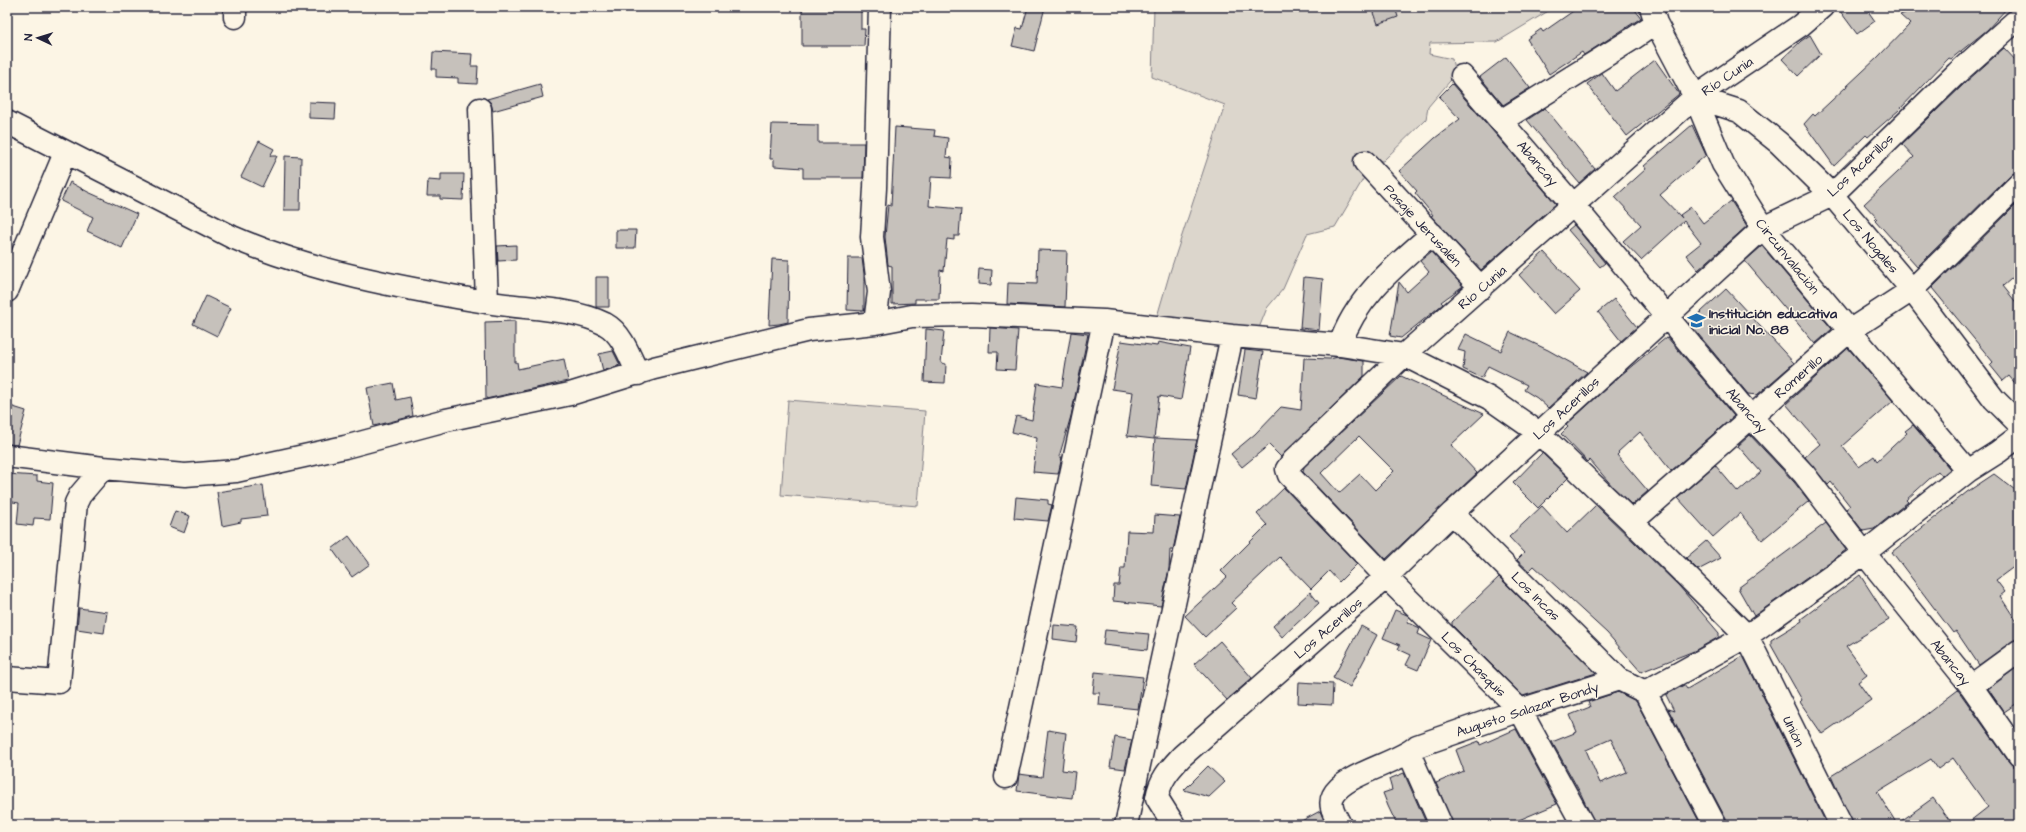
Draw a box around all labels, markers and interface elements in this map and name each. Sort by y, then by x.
north arrow [18,18,58,58]
text: N [21,33,36,41]
street label: Río Cunia [1698,52,1758,102]
street label: Los Acerillos [1823,130,1898,202]
street label: Abancay [1512,136,1563,191]
street label: Pasaje Jerusalén [1379,180,1466,271]
street label: Los Nogales [1838,205,1903,278]
street label: Circunvalación [1750,214,1824,299]
street label: Río Cunia [1454,261,1511,315]
place label: Institución educativa inicial No. 88 [1709,304,1838,340]
school or university icon: Institución educativa inicial No. 88 [1686,311,1706,331]
street label: Romerillo [1770,350,1827,403]
street label: Los Acerillos [1529,373,1604,445]
street label: Abancay [1721,383,1772,438]
street label: Los Incas [1506,568,1564,626]
street label: Los Acerillos [1290,593,1367,664]
street label: Los Chasquis [1436,628,1510,702]
street label: Abancay [1925,635,1975,690]
street label: Augusto Salazar Bondy [1453,677,1602,742]
street label: Unión [1777,713,1809,750]

